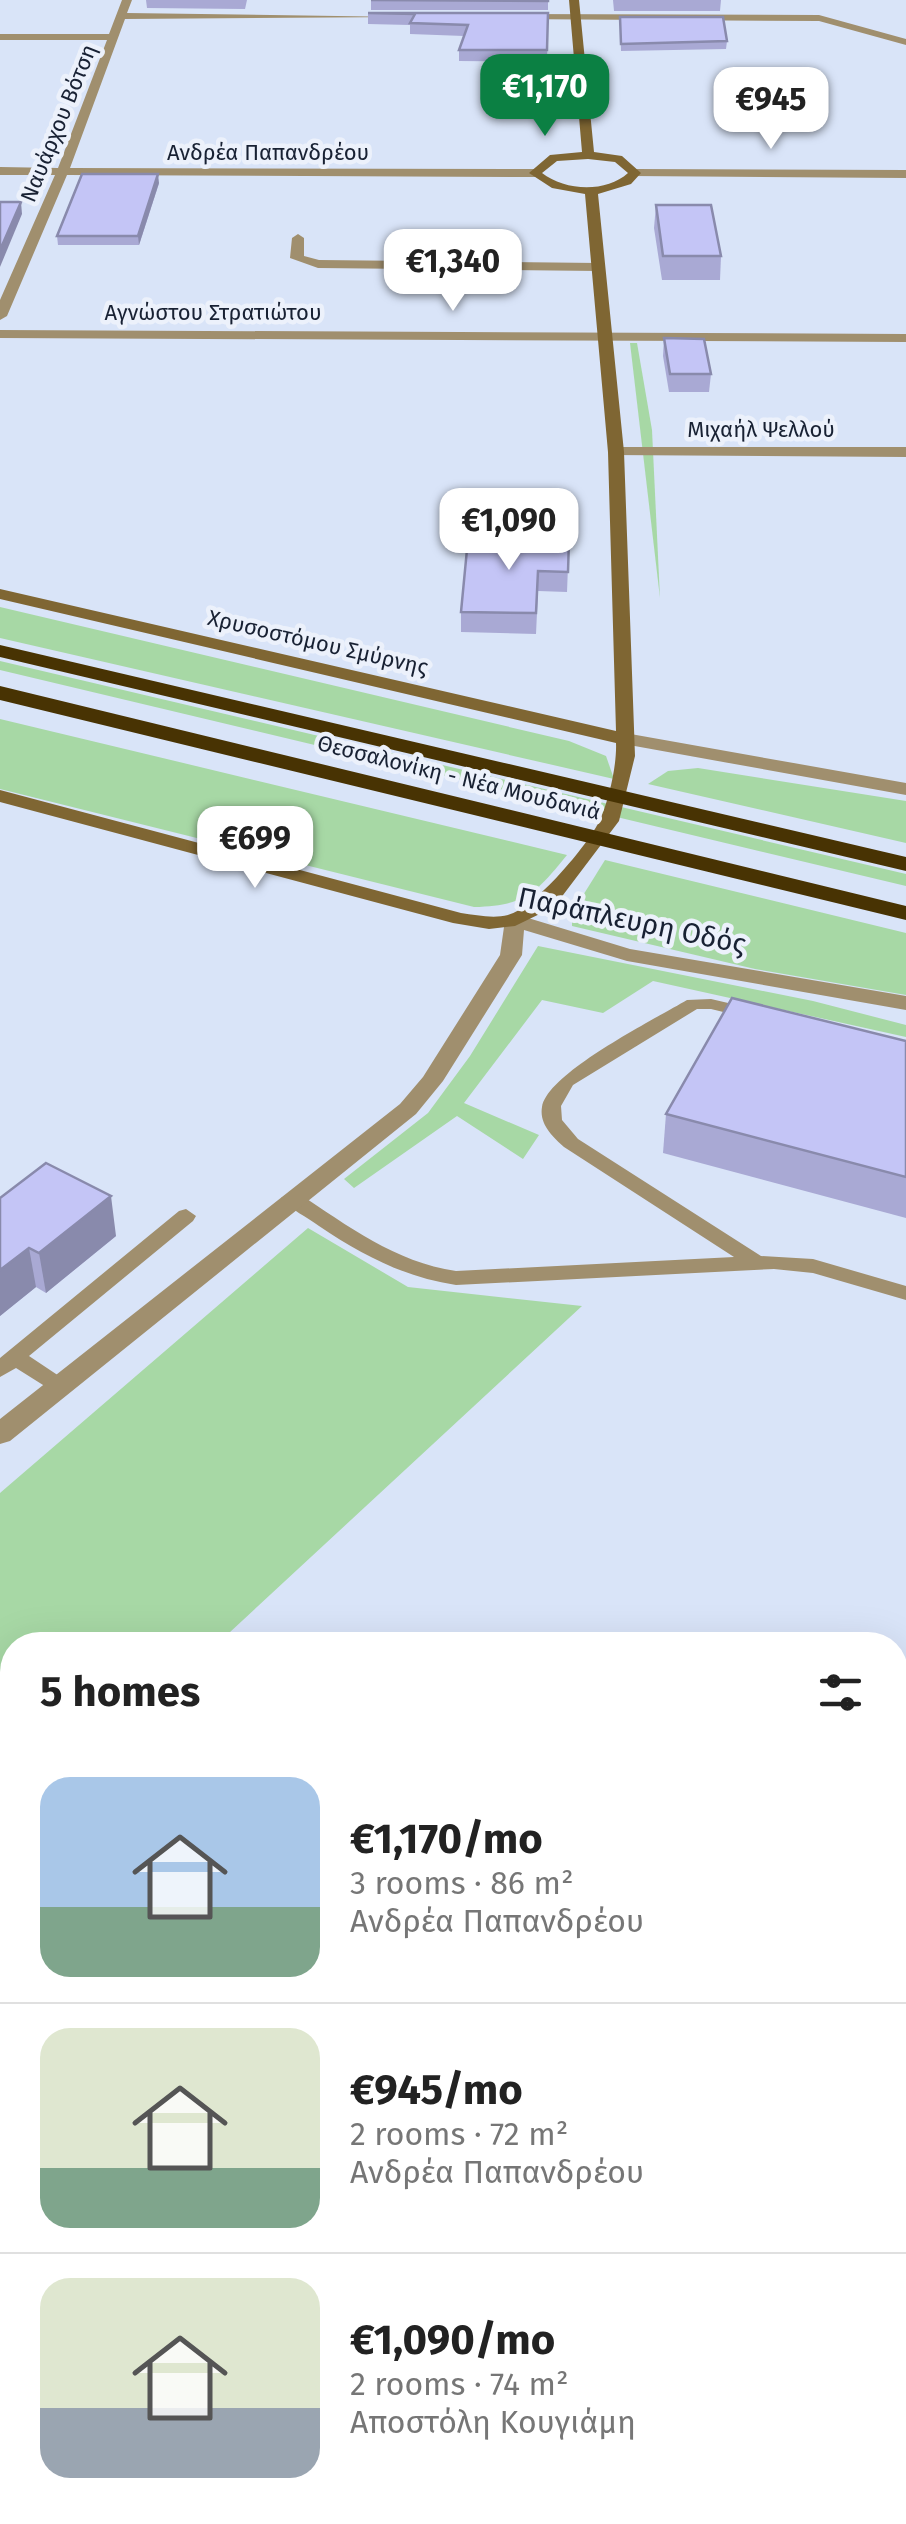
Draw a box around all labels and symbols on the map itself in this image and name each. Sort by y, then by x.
street label: Ναυάρχου Βότση [15,40,102,206]
pin: €1,170 [464,54,626,139]
pin: €945 [712,67,830,152]
street label: Ανδρέα Παπανδρέου [167,139,369,166]
pin: €1,340 [372,229,534,314]
street label: Αγνώστου Στρατιώτου [104,299,322,326]
street label: Μιχαήλ Ψελλού [687,416,835,443]
pin: €1,090 [428,488,590,573]
street label: Χρυσοστόμου Σμύρνης [205,604,431,681]
street label: Θεσσαλονίκη - Νέα Μουδανιά [315,729,603,826]
pin: €699 [196,806,314,891]
street label: Παράπλευρη Οδός [515,880,749,961]

